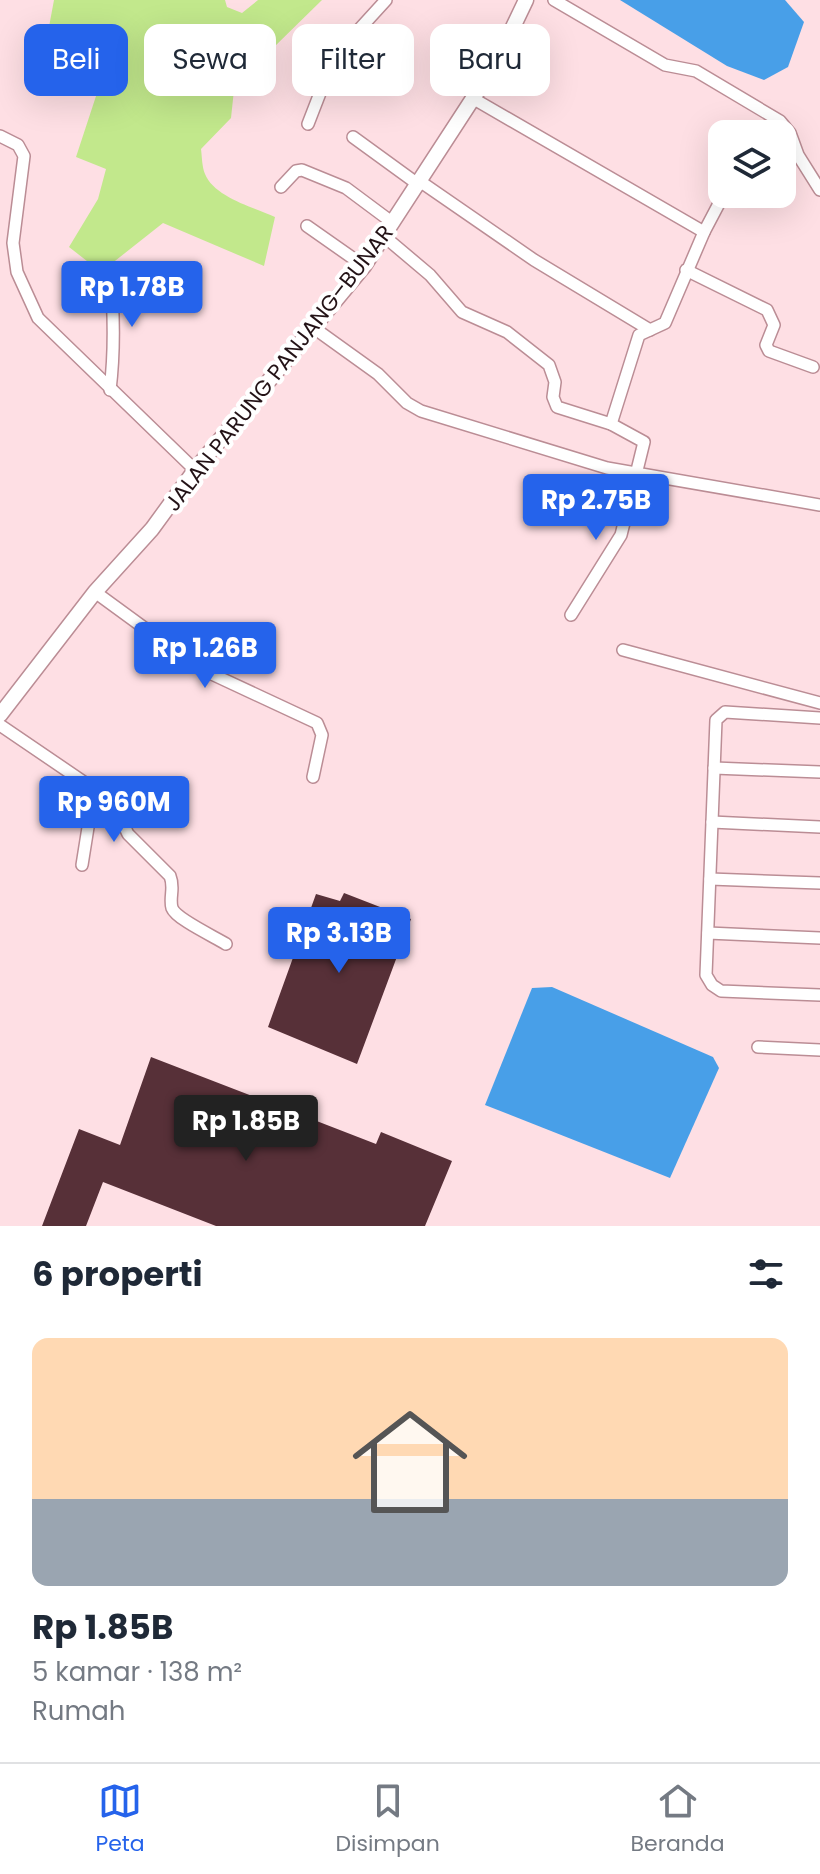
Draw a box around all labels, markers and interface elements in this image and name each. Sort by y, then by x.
chip: Beli [24,24,128,96]
chip: Sewa [144,24,276,96]
chip: Filter [292,24,414,96]
chip: Baru [430,24,550,96]
map controls [708,120,796,208]
button: layers [708,120,796,208]
street label: JALAN PARUNG PANJANG–BUNAR [157,218,401,518]
pin: Rp 1.78B [49,261,215,329]
text: Rp 1.78B [79,269,185,305]
pin: Rp 2.75B [513,474,679,542]
text: Rp 2.75B [541,482,651,518]
pin: Rp 1.26B [122,622,288,690]
text: Rp 1.26B [152,630,258,666]
pin: Rp 960M [40,776,188,844]
text: Rp 960M [57,784,171,820]
pin: Rp 3.13B [256,907,422,975]
text: Rp 3.13B [286,915,392,951]
pin: Rp 1.85B [163,1095,329,1163]
text: Rp 1.85B [192,1103,300,1139]
text: 6 properti [32,1250,203,1298]
icon: filters [744,1252,788,1296]
icon: home [338,1390,482,1534]
text: Rp 1.85B [32,1603,173,1651]
text: 5 kamar · 138 m² [32,1654,242,1690]
text: Rumah [32,1693,125,1729]
tab: Peta [95,1779,145,1860]
tab: Disimpan [335,1779,440,1860]
tab: Beranda [631,1779,725,1860]

